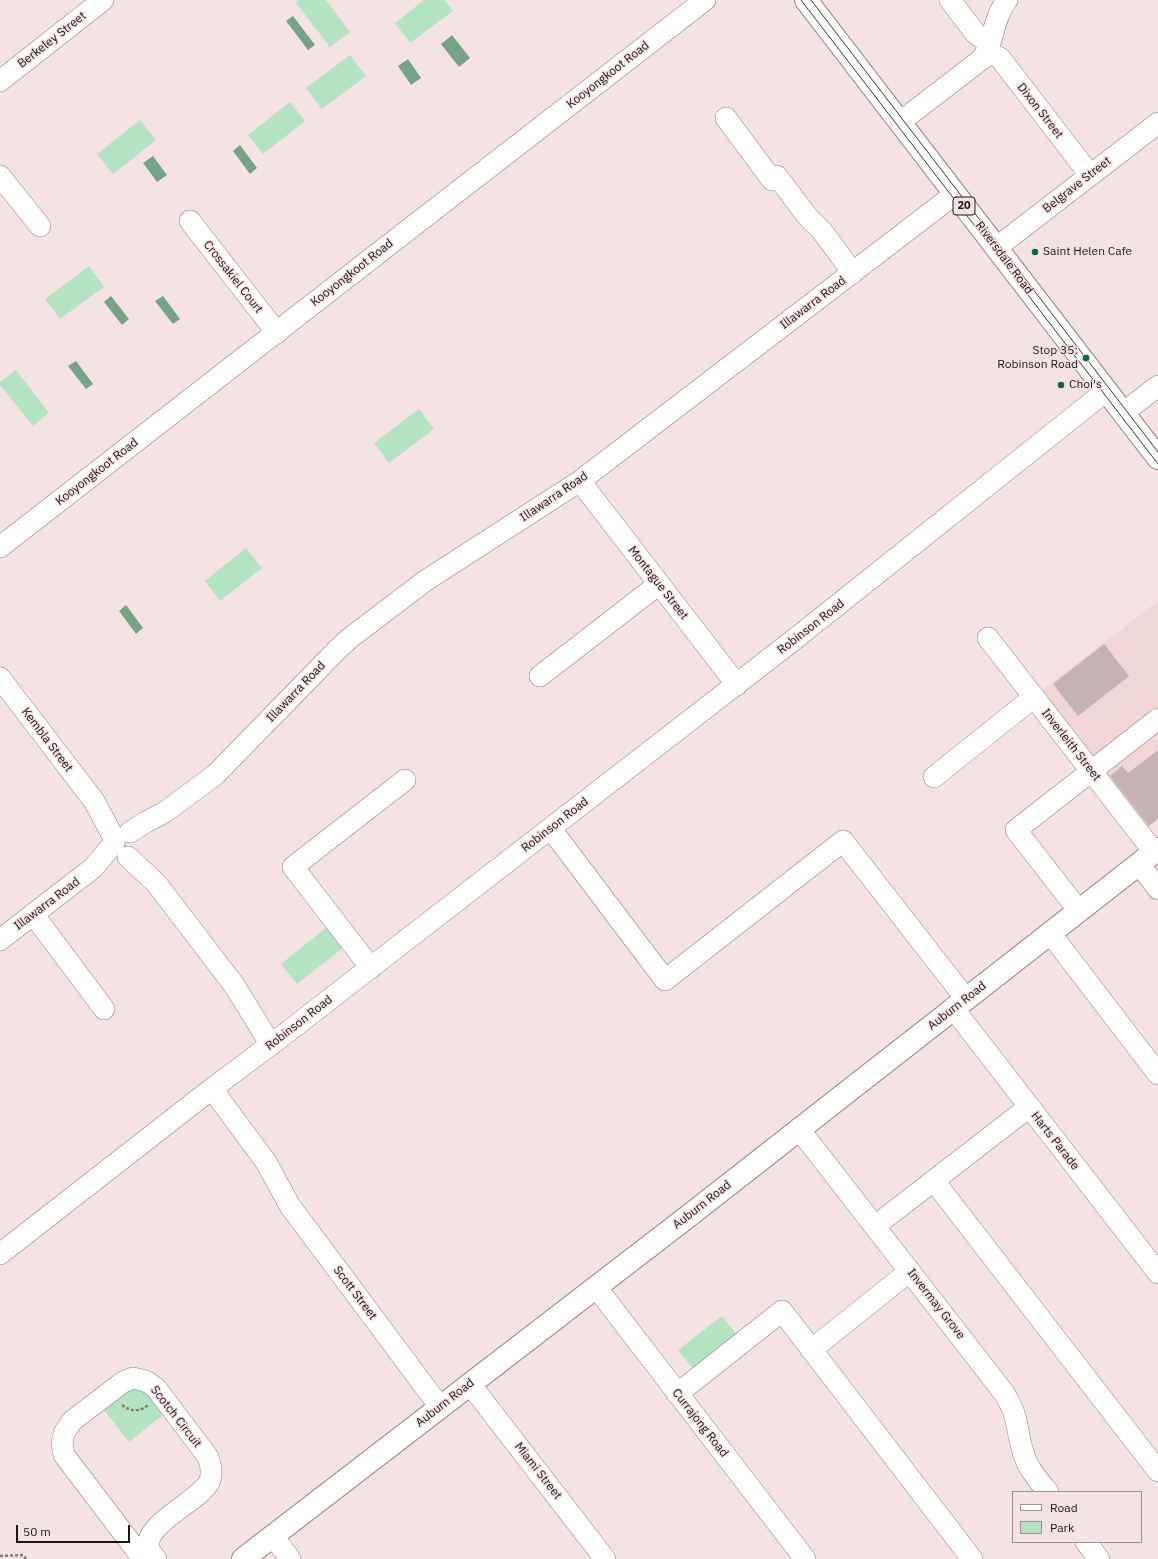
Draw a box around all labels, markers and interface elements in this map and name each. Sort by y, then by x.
street label: Berkeley Street [15,9,89,71]
street label: Kooyongkoot Road [564,38,652,112]
street label: Dixon Street [1014,80,1066,142]
street label: Belgrave Street [1040,154,1114,216]
road number: 20 [953,197,975,215]
street label: Riversdale Road [972,219,1036,297]
street label: Kooyongkoot Road [308,236,396,310]
street label: Crossakiel Court [200,238,266,316]
place label: Saint Helen Cafe [1043,245,1132,259]
marker: Saint Helen Cafe [1030,247,1040,257]
street label: Illawarra Road [777,274,849,332]
place label: Stop 35: Robinson Road [997,344,1078,372]
marker: Stop 35: Robinson Road [1081,353,1091,363]
place label: Choi's [1069,378,1102,392]
marker: Choi's [1056,380,1066,390]
street label: Kooyongkoot Road [53,435,141,509]
street label: Illawarra Road [517,469,591,525]
street label: Montague Street [625,543,691,623]
street label: Robinson Road [775,596,847,658]
street label: Illawarra Road [263,659,329,725]
street label: Kembla Street [18,705,76,775]
street label: Inverleith Street [1038,706,1104,784]
street label: Robinson Road [519,794,591,856]
street label: Illawarra Road [11,875,83,933]
street label: Auburn Road [925,979,989,1033]
street label: Robinson Road [263,992,335,1054]
street label: Harts Parade [1028,1109,1082,1173]
street label: Auburn Road [670,1178,734,1232]
street label: Scott Street [330,1263,380,1323]
street label: Invermay Grove [904,1266,968,1342]
street label: Auburn Road [413,1376,477,1430]
street label: Scotch Circuit [147,1383,205,1451]
street label: Currajong Road [669,1386,731,1460]
street label: Miami Street [511,1440,565,1502]
legend [1012,1491,1142,1543]
text: Road [1050,1500,1078,1515]
scale bar [18,1517,132,1543]
text: Park [1050,1520,1074,1535]
text: 50 m [23,1524,51,1539]

